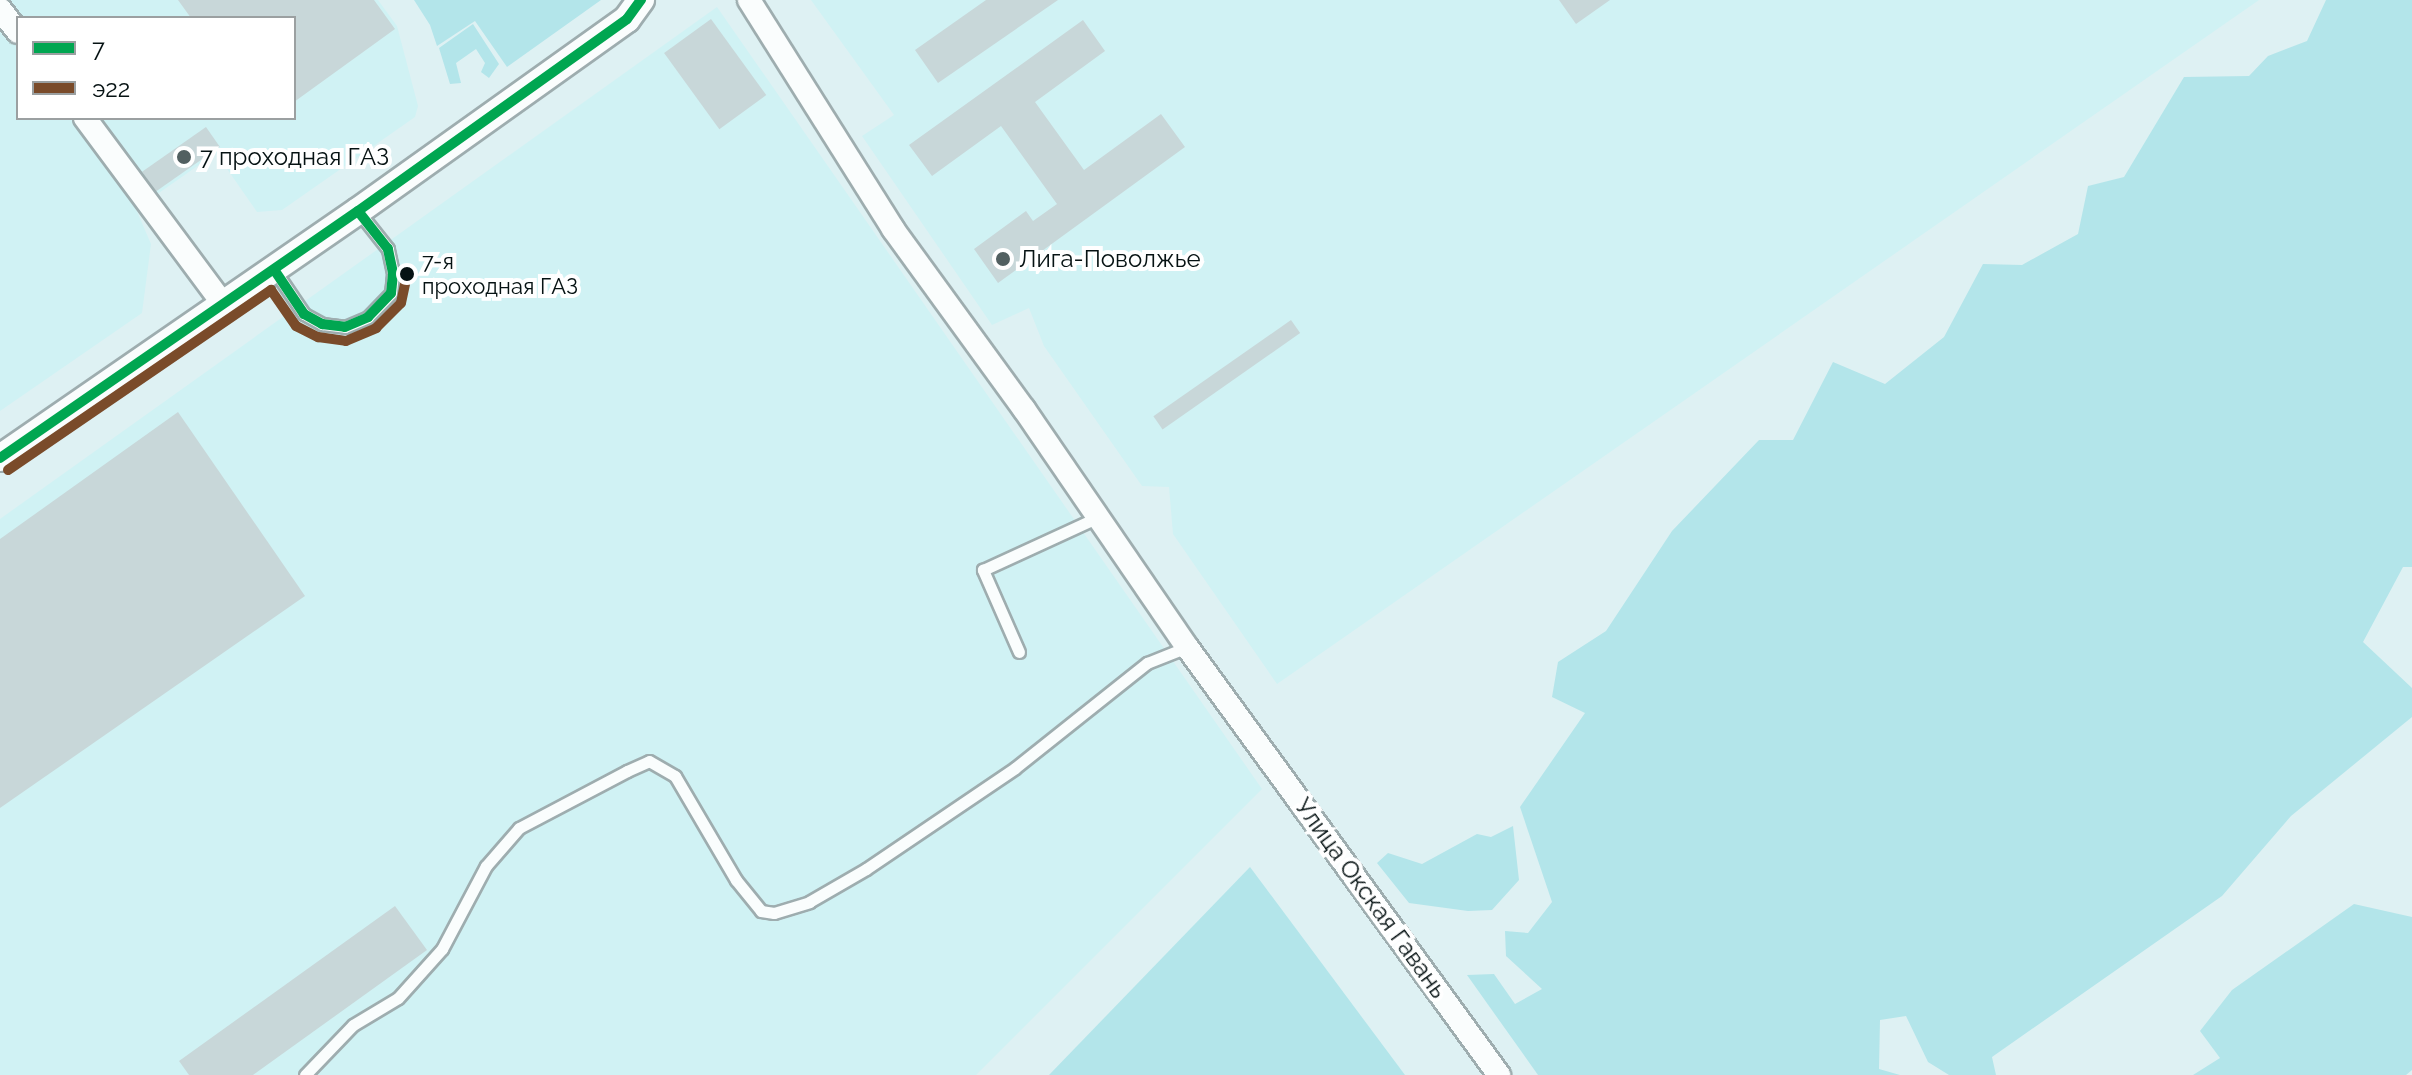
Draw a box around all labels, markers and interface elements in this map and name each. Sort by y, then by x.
legend [16,16,296,120]
text: 7 [92,34,105,63]
text: э22 [92,74,130,103]
place label: 7 проходная ГАЗ [200,143,389,171]
marker: 7 проходная ГАЗ [175,148,193,166]
place label: Лига-Поволжье [1019,245,1201,273]
place label: 7-я проходная ГАЗ [422,248,578,300]
marker: Лига-Поволжье [994,250,1012,268]
marker: 7-я проходная ГАЗ [399,266,415,282]
street label: Улица Окская Гавань [1289,792,1453,1004]

